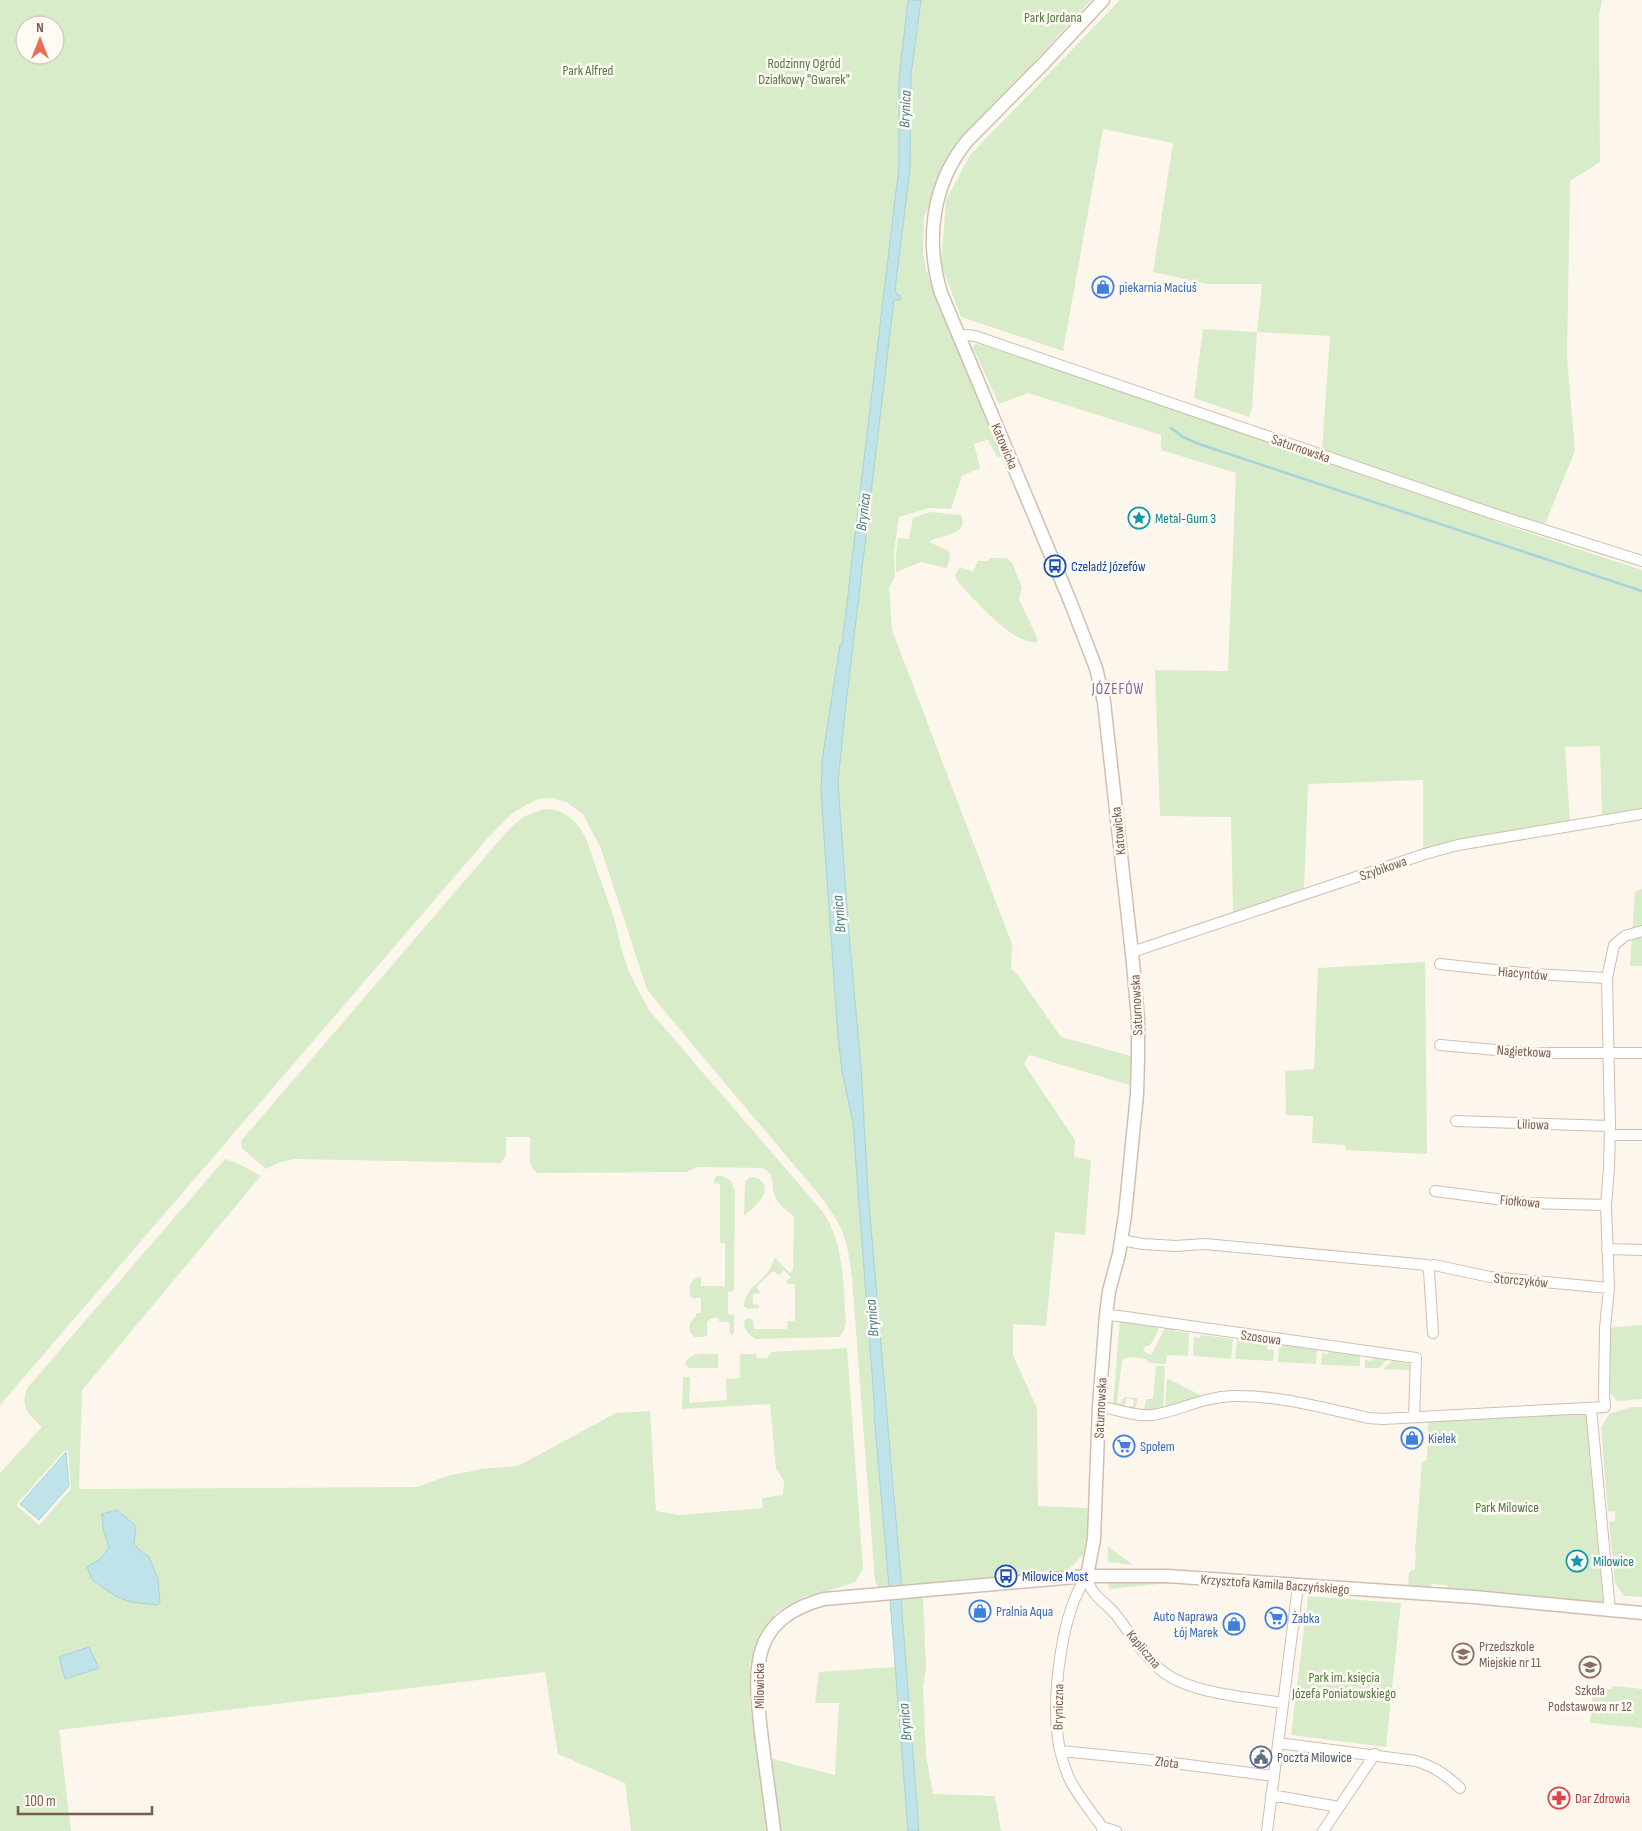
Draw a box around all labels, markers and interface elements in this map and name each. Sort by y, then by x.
park label: Park Jordana [1024,9,1082,26]
north arrow [15,15,65,65]
text: N [36,19,44,36]
park label: Rodzinny Ogród Działkowy "Gwarek" [758,55,850,88]
park label: Park Alfred [563,62,614,79]
water label: Brynica [895,90,916,128]
shop icon: piekarnia Maciuś [1091,275,1115,299]
place label: piekarnia Maciuś [1119,279,1197,296]
street label: Katowicka [987,421,1022,472]
street label: Saturnowska [1269,431,1332,466]
water label: Brynica [852,492,875,532]
place icon: Metal-Gum 3 [1127,506,1151,530]
place label: Metal-Gum 3 [1155,510,1216,527]
bus stop icon: Czeladź Józefów [1043,554,1067,578]
place label: Czeladź Józefów [1071,558,1146,575]
district label: JÓZEFÓW [1091,680,1144,699]
street label: Katowicka [1108,806,1129,856]
street label: Szybikowa [1357,852,1409,884]
water label: Brynica [828,894,851,933]
street label: Hiacyntów [1497,963,1549,984]
street label: Saturnowska [1126,974,1147,1036]
street label: Nagietkowa [1496,1042,1552,1061]
street label: Liliowa [1517,1115,1549,1134]
street label: Fiołkowa [1499,1191,1541,1212]
street label: Storczyków [1493,1270,1549,1291]
water label: Brynica [861,1298,884,1337]
street label: Szosowa [1240,1326,1282,1349]
street label: Saturnowska [1090,1377,1111,1439]
shop icon: Kiełek [1400,1426,1424,1450]
place label: Kiełek [1428,1430,1457,1447]
supermarket icon: Społem [1112,1434,1136,1458]
place label: Społem [1140,1438,1175,1455]
park label: Park Milowice [1475,1499,1539,1516]
place icon: Milowice [1565,1549,1589,1573]
place label: Milowice [1593,1553,1634,1570]
bus stop icon: Milowice Most [994,1564,1018,1588]
place label: Milowice Most [1022,1568,1089,1585]
street label: Krzysztofa Kamila Baczyńskiego [1200,1571,1350,1598]
shop icon: Pralnia Aqua [968,1599,992,1623]
place label: Pralnia Aqua [996,1603,1053,1620]
supermarket icon: Żabka [1264,1606,1288,1630]
place label: Auto Naprawa Łój Marek [1152,1608,1219,1641]
place label: Żabka [1292,1610,1320,1627]
shop icon: Auto Naprawa Łój Marek [1222,1612,1246,1636]
street label: Kapliczna [1123,1627,1165,1672]
place label: Przedszkole Miejskie nr 11 [1479,1638,1541,1671]
school or university icon: Przedszkole Miejskie nr 11 [1451,1642,1475,1666]
school or university icon: Szkoła Podstawowa nr 12 [1578,1655,1602,1679]
street label: Milowicka [751,1663,768,1709]
park label: Park im. księcia Józefa Poniatowskiego [1291,1669,1396,1702]
place label: Szkoła Podstawowa nr 12 [1548,1682,1632,1715]
street label: Bryniczna [1050,1684,1067,1730]
water label: Brynica [894,1702,917,1741]
public building icon: Poczta Milowice [1249,1745,1273,1769]
place label: Poczta Milowice [1277,1749,1352,1766]
street label: Złota [1154,1753,1180,1772]
scale bar [18,1784,151,1816]
pharmacy icon: Dar Zdrowia [1547,1786,1571,1810]
place label: Dar Zdrowia [1575,1790,1630,1807]
text: 100 m [25,1792,56,1811]

